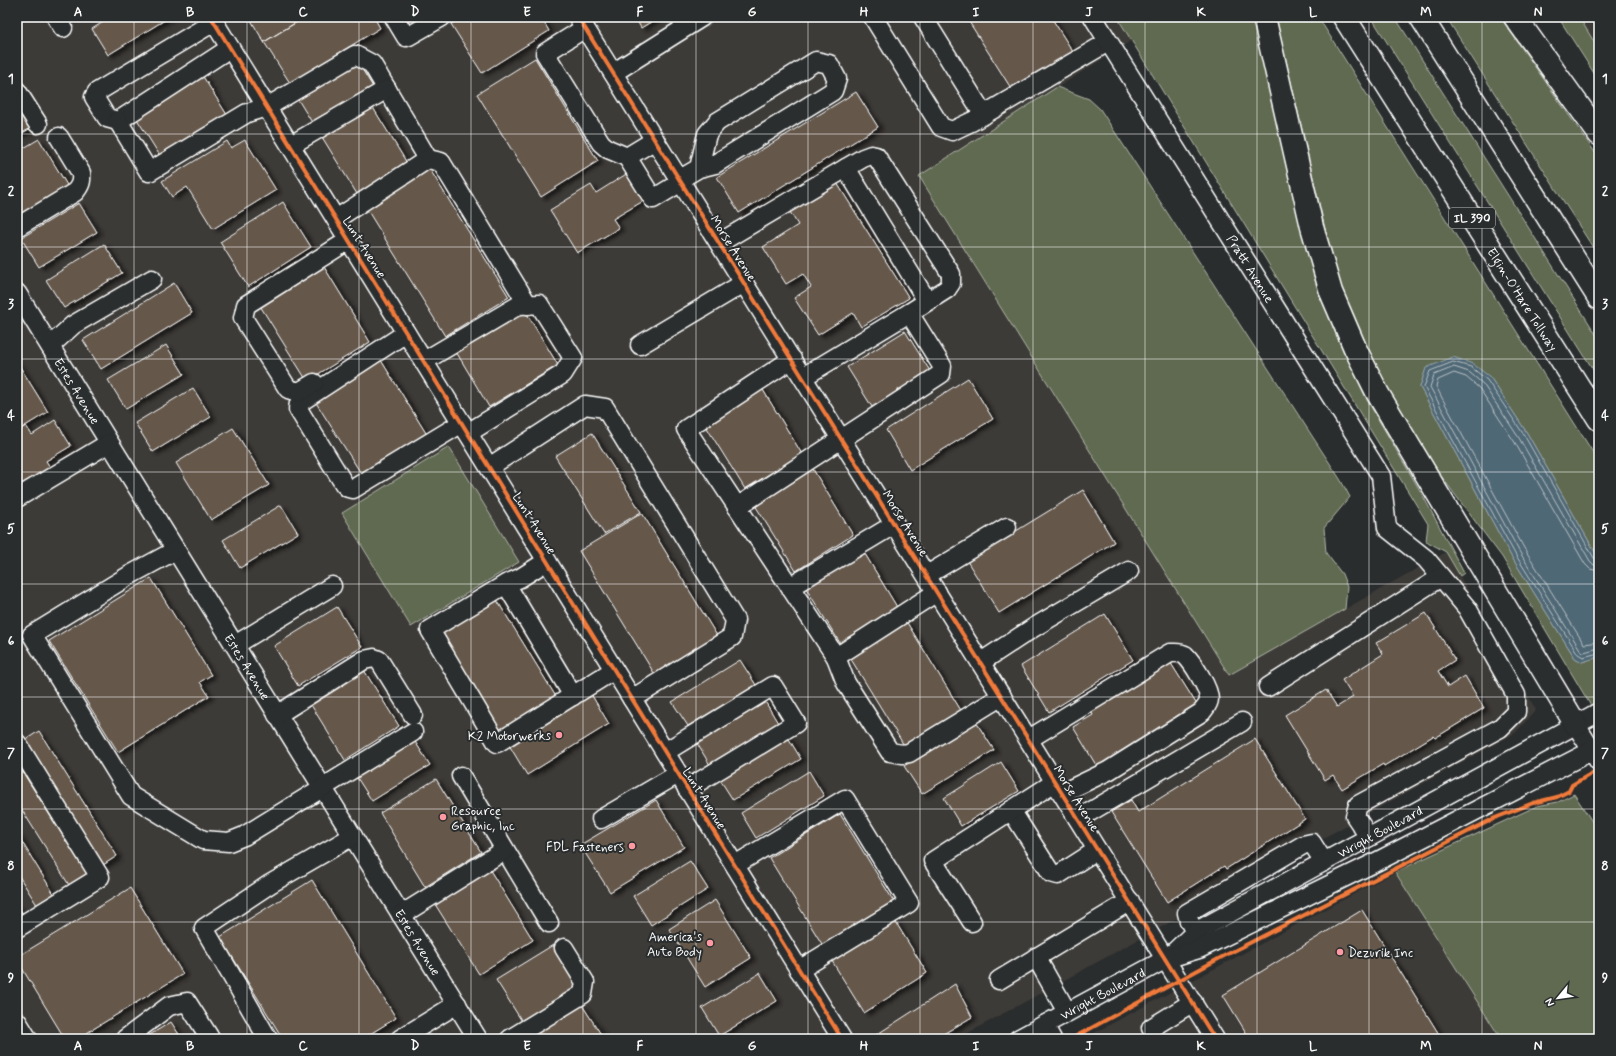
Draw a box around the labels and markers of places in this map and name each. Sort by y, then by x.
place label: K2 Motorwerks [468,728,551,745]
marker: K2 Motorwerks [554,730,564,740]
place label: Resource Graphic, Inc [451,803,515,835]
marker: Resource Graphic, Inc [438,812,448,822]
place label: FDL Fasteners [546,839,624,856]
marker: FDL Fasteners [627,841,637,851]
place label: America's Auto Body [647,929,702,961]
marker: America's Auto Body [705,938,715,948]
place label: Dezurik Inc [1348,945,1413,962]
marker: Dezurik Inc [1335,947,1345,957]

